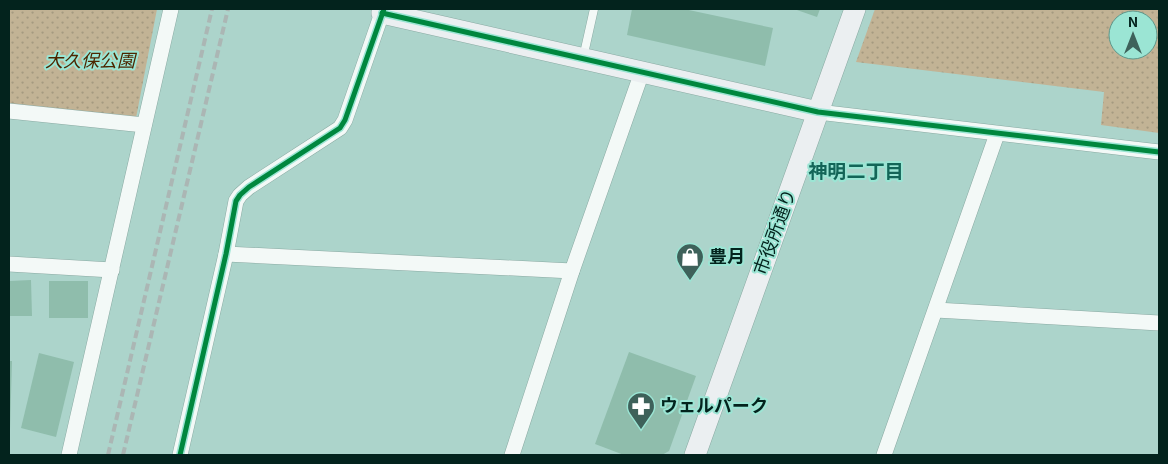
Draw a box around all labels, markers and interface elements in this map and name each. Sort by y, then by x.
north arrow [1108,10,1158,60]
text: N [1128,11,1138,31]
park label: 大久保公園 [45,46,138,72]
district label: 神明二丁目 [808,156,904,183]
street label: 市役所通り [746,185,801,278]
shop icon: 豊月 [675,242,705,281]
place label: 豊月 [709,242,745,268]
pharmacy icon: ウェルパーク [626,391,656,430]
place label: ウェルパーク [660,391,768,417]

